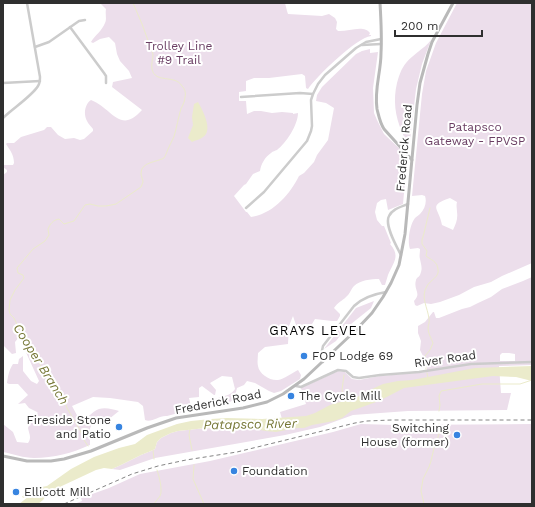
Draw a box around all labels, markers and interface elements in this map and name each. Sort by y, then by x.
scale bar [395,12,482,38]
text: 200 m [401,19,438,33]
park label: Trolley Line #9 Trail [145,39,213,67]
street label: Frederick Road [393,104,415,192]
park label: Patapsco Gateway - FPVSP [425,120,525,148]
water label: Cooper Branch [10,321,72,407]
district label: GRAYS LEVEL [269,323,367,338]
street label: River Road [413,348,477,370]
place label: FOP Lodge 69 [312,349,393,363]
marker: FOP Lodge 69 [299,351,309,361]
street label: Frederick Road [174,387,262,417]
place label: The Cycle Mill [299,389,381,403]
marker: The Cycle Mill [286,391,296,401]
place label: Fireside Stone and Patio [27,413,111,441]
water label: Patapsco River [203,416,298,432]
place label: Switching House (former) [361,421,450,449]
marker: Fireside Stone and Patio [114,422,124,432]
marker: Switching House (former) [452,430,462,440]
place label: Foundation [242,464,308,478]
marker: Foundation [229,466,239,476]
place label: Ellicott Mill [24,485,90,499]
marker: Ellicott Mill [11,487,21,497]

